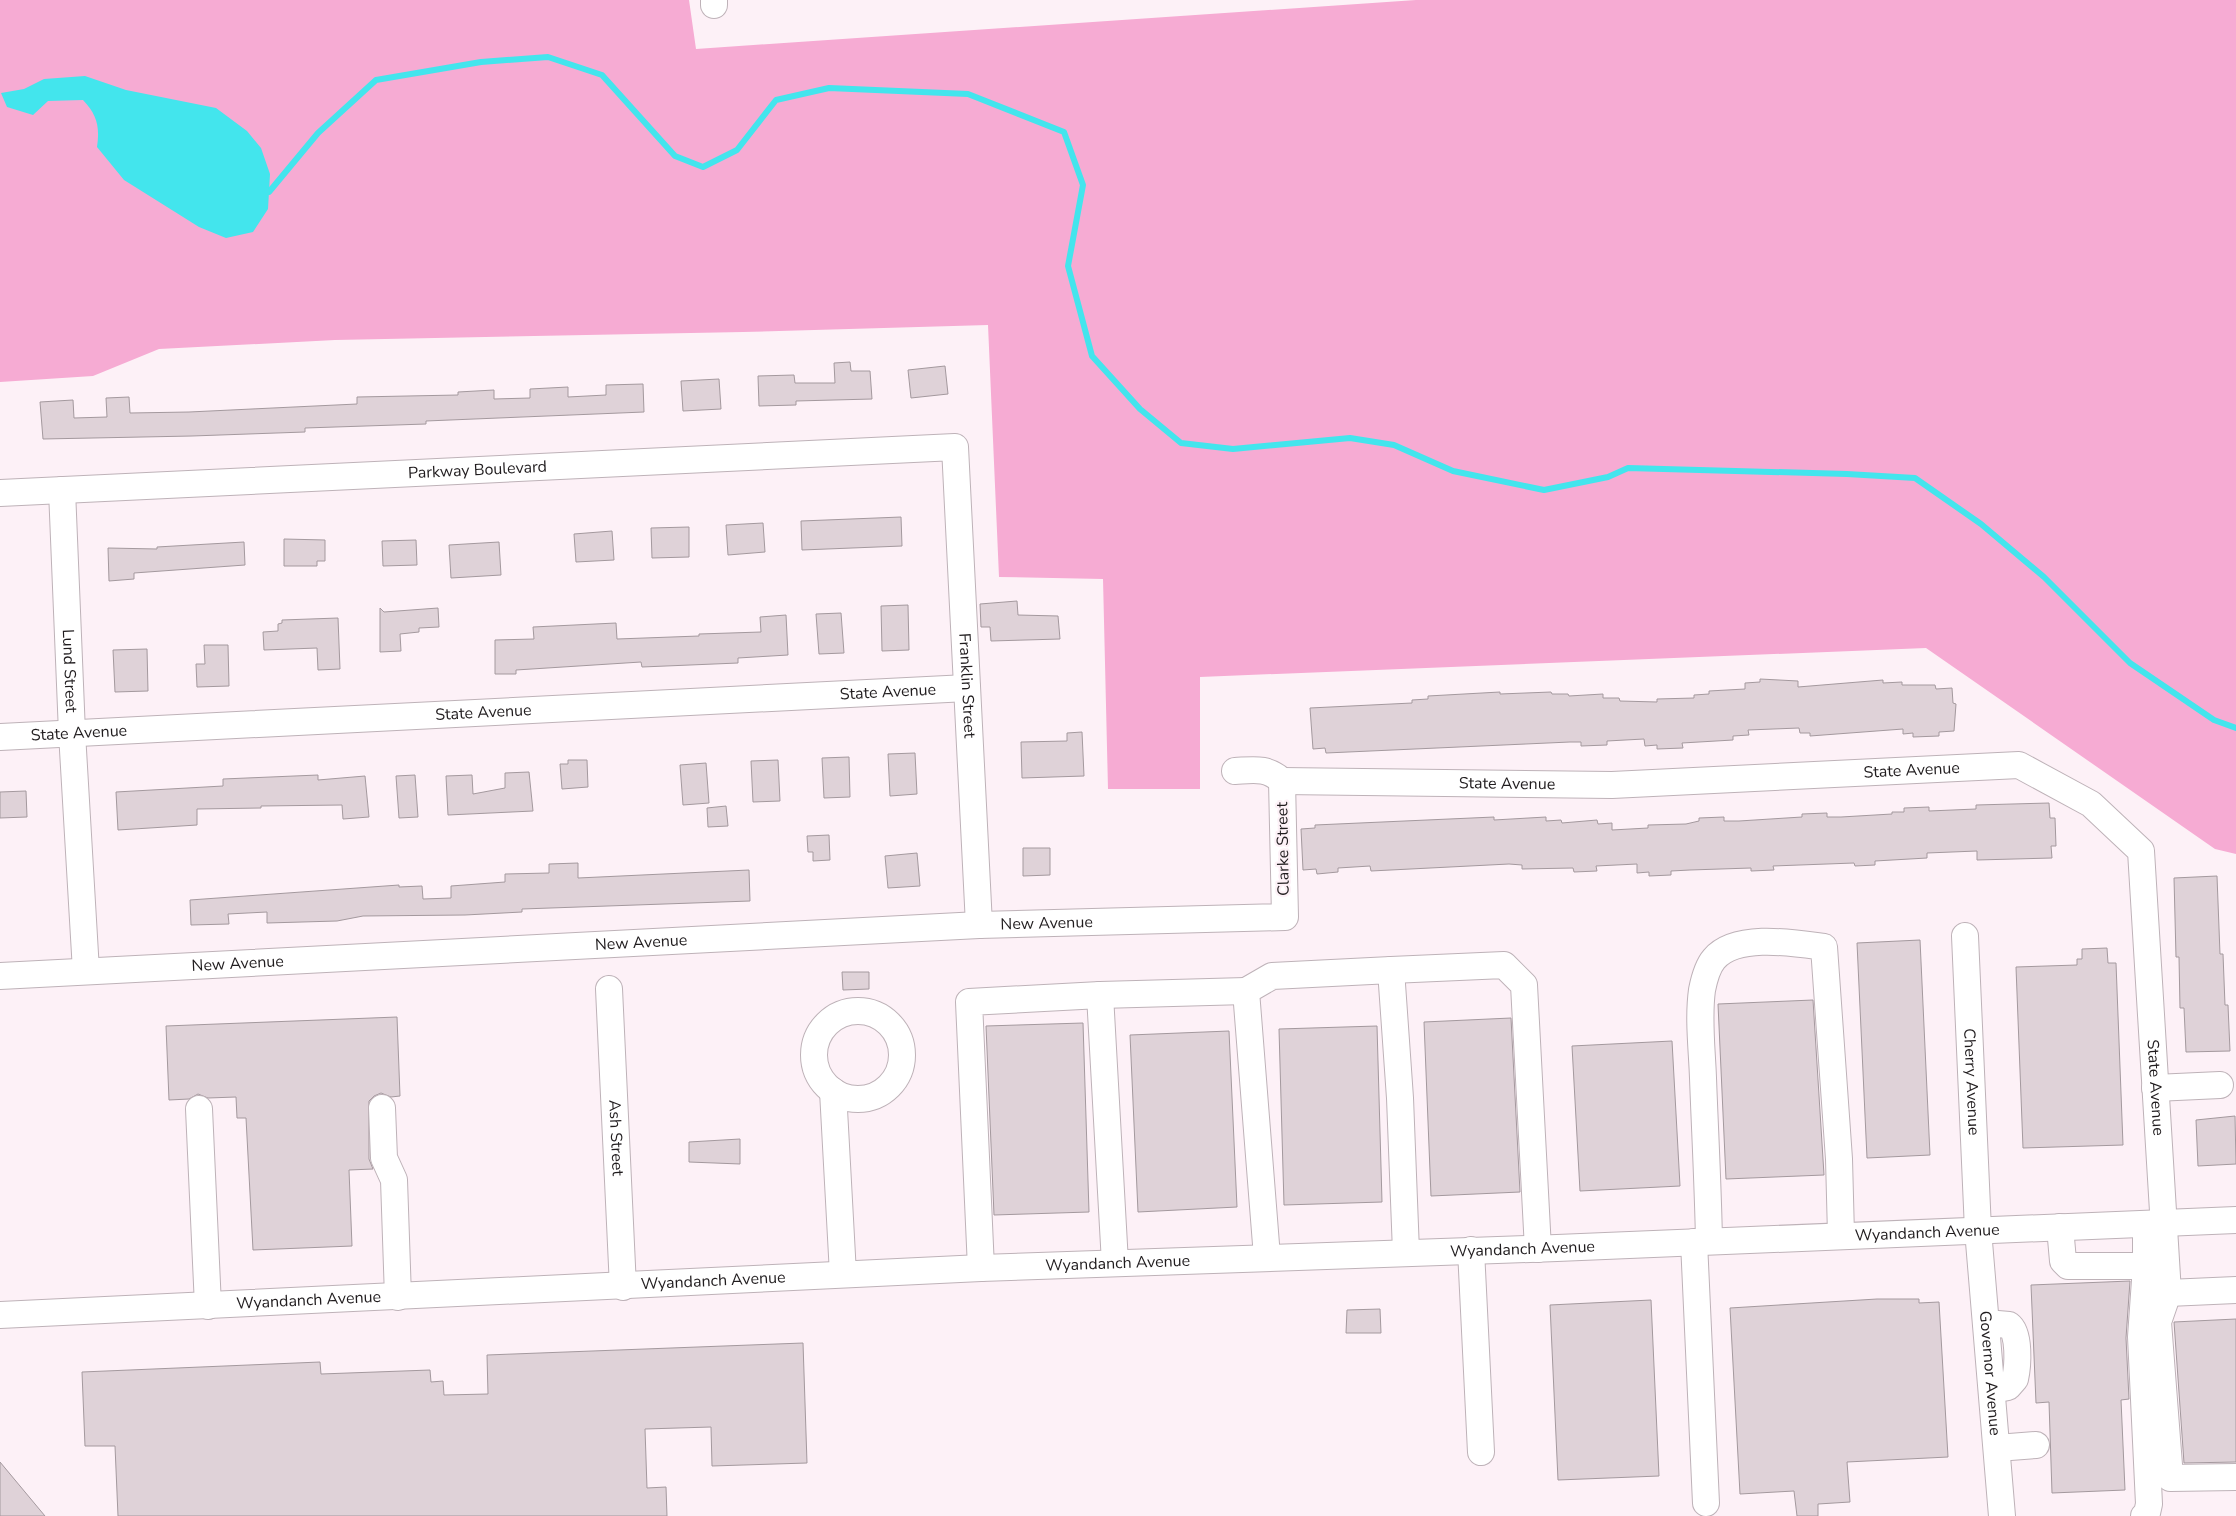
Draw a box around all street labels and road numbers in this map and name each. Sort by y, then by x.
street label: Parkway Boulevard [407,456,547,484]
street label: Lund Street [57,629,82,714]
street label: Franklin Street [953,632,981,739]
street label: State Avenue [839,679,937,705]
street label: State Avenue [435,699,532,726]
street label: State Avenue [30,720,128,746]
street label: State Avenue [1863,757,1960,784]
street label: State Avenue [1459,772,1555,795]
street label: Clarke Street [1271,802,1295,896]
street label: New Avenue [1000,911,1093,935]
street label: New Avenue [594,929,688,956]
street label: New Avenue [191,950,284,977]
street label: Cherry Avenue [1958,1028,1985,1136]
street label: State Avenue [2142,1039,2169,1136]
street label: Ash Street [603,1099,629,1177]
street label: Wyandanch Avenue [1854,1219,2000,1247]
street label: Wyandanch Avenue [1450,1235,1595,1263]
street label: Wyandanch Avenue [1045,1250,1191,1277]
street label: Wyandanch Avenue [640,1266,786,1295]
street label: Wyandanch Avenue [236,1286,382,1315]
street label: Governor Avenue [1974,1310,2006,1436]

